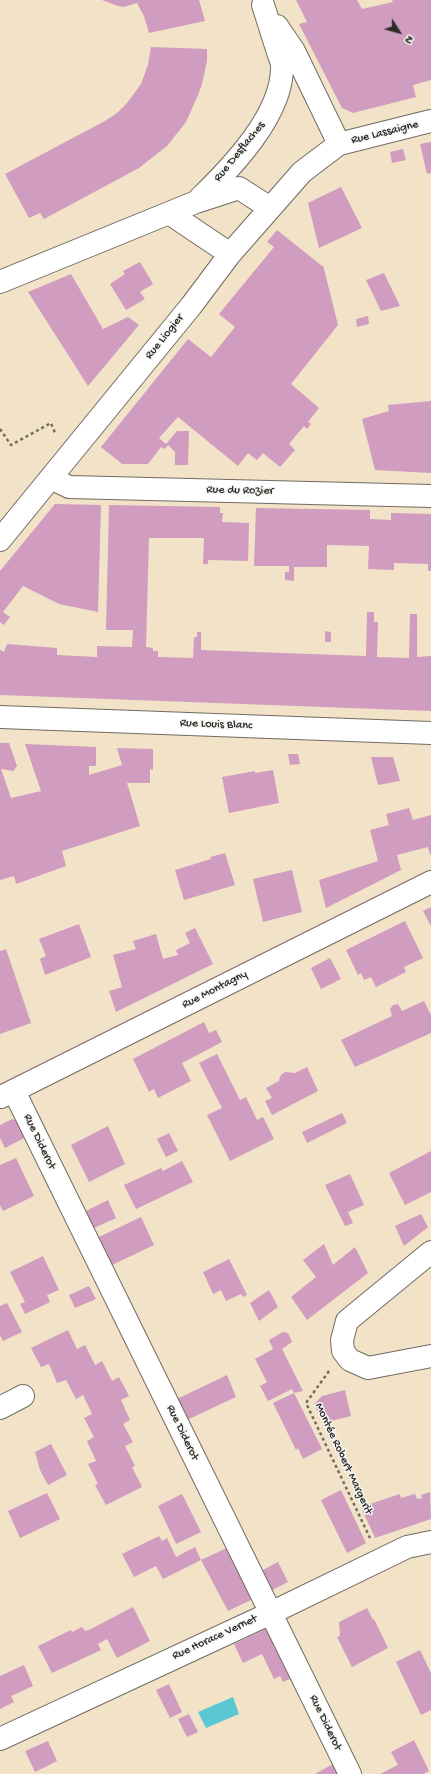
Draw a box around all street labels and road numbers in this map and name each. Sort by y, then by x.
street label: Rue Lassaigne [350,118,420,148]
street label: Rue Desflaches [211,119,269,185]
street label: Rue Liogier [142,311,188,363]
street label: Rue du Rozier [206,483,274,499]
street label: Rue Louis Blanc [180,717,252,733]
street label: Rue Montagny [180,967,250,1013]
street label: Rue Diderot [19,1112,59,1172]
street label: Montée Robert Margerit [311,1401,375,1517]
street label: Rue Diderot [162,1403,202,1463]
street label: Rue Horace Vernet [170,1612,260,1664]
street label: Rue Diderot [305,1693,345,1753]

